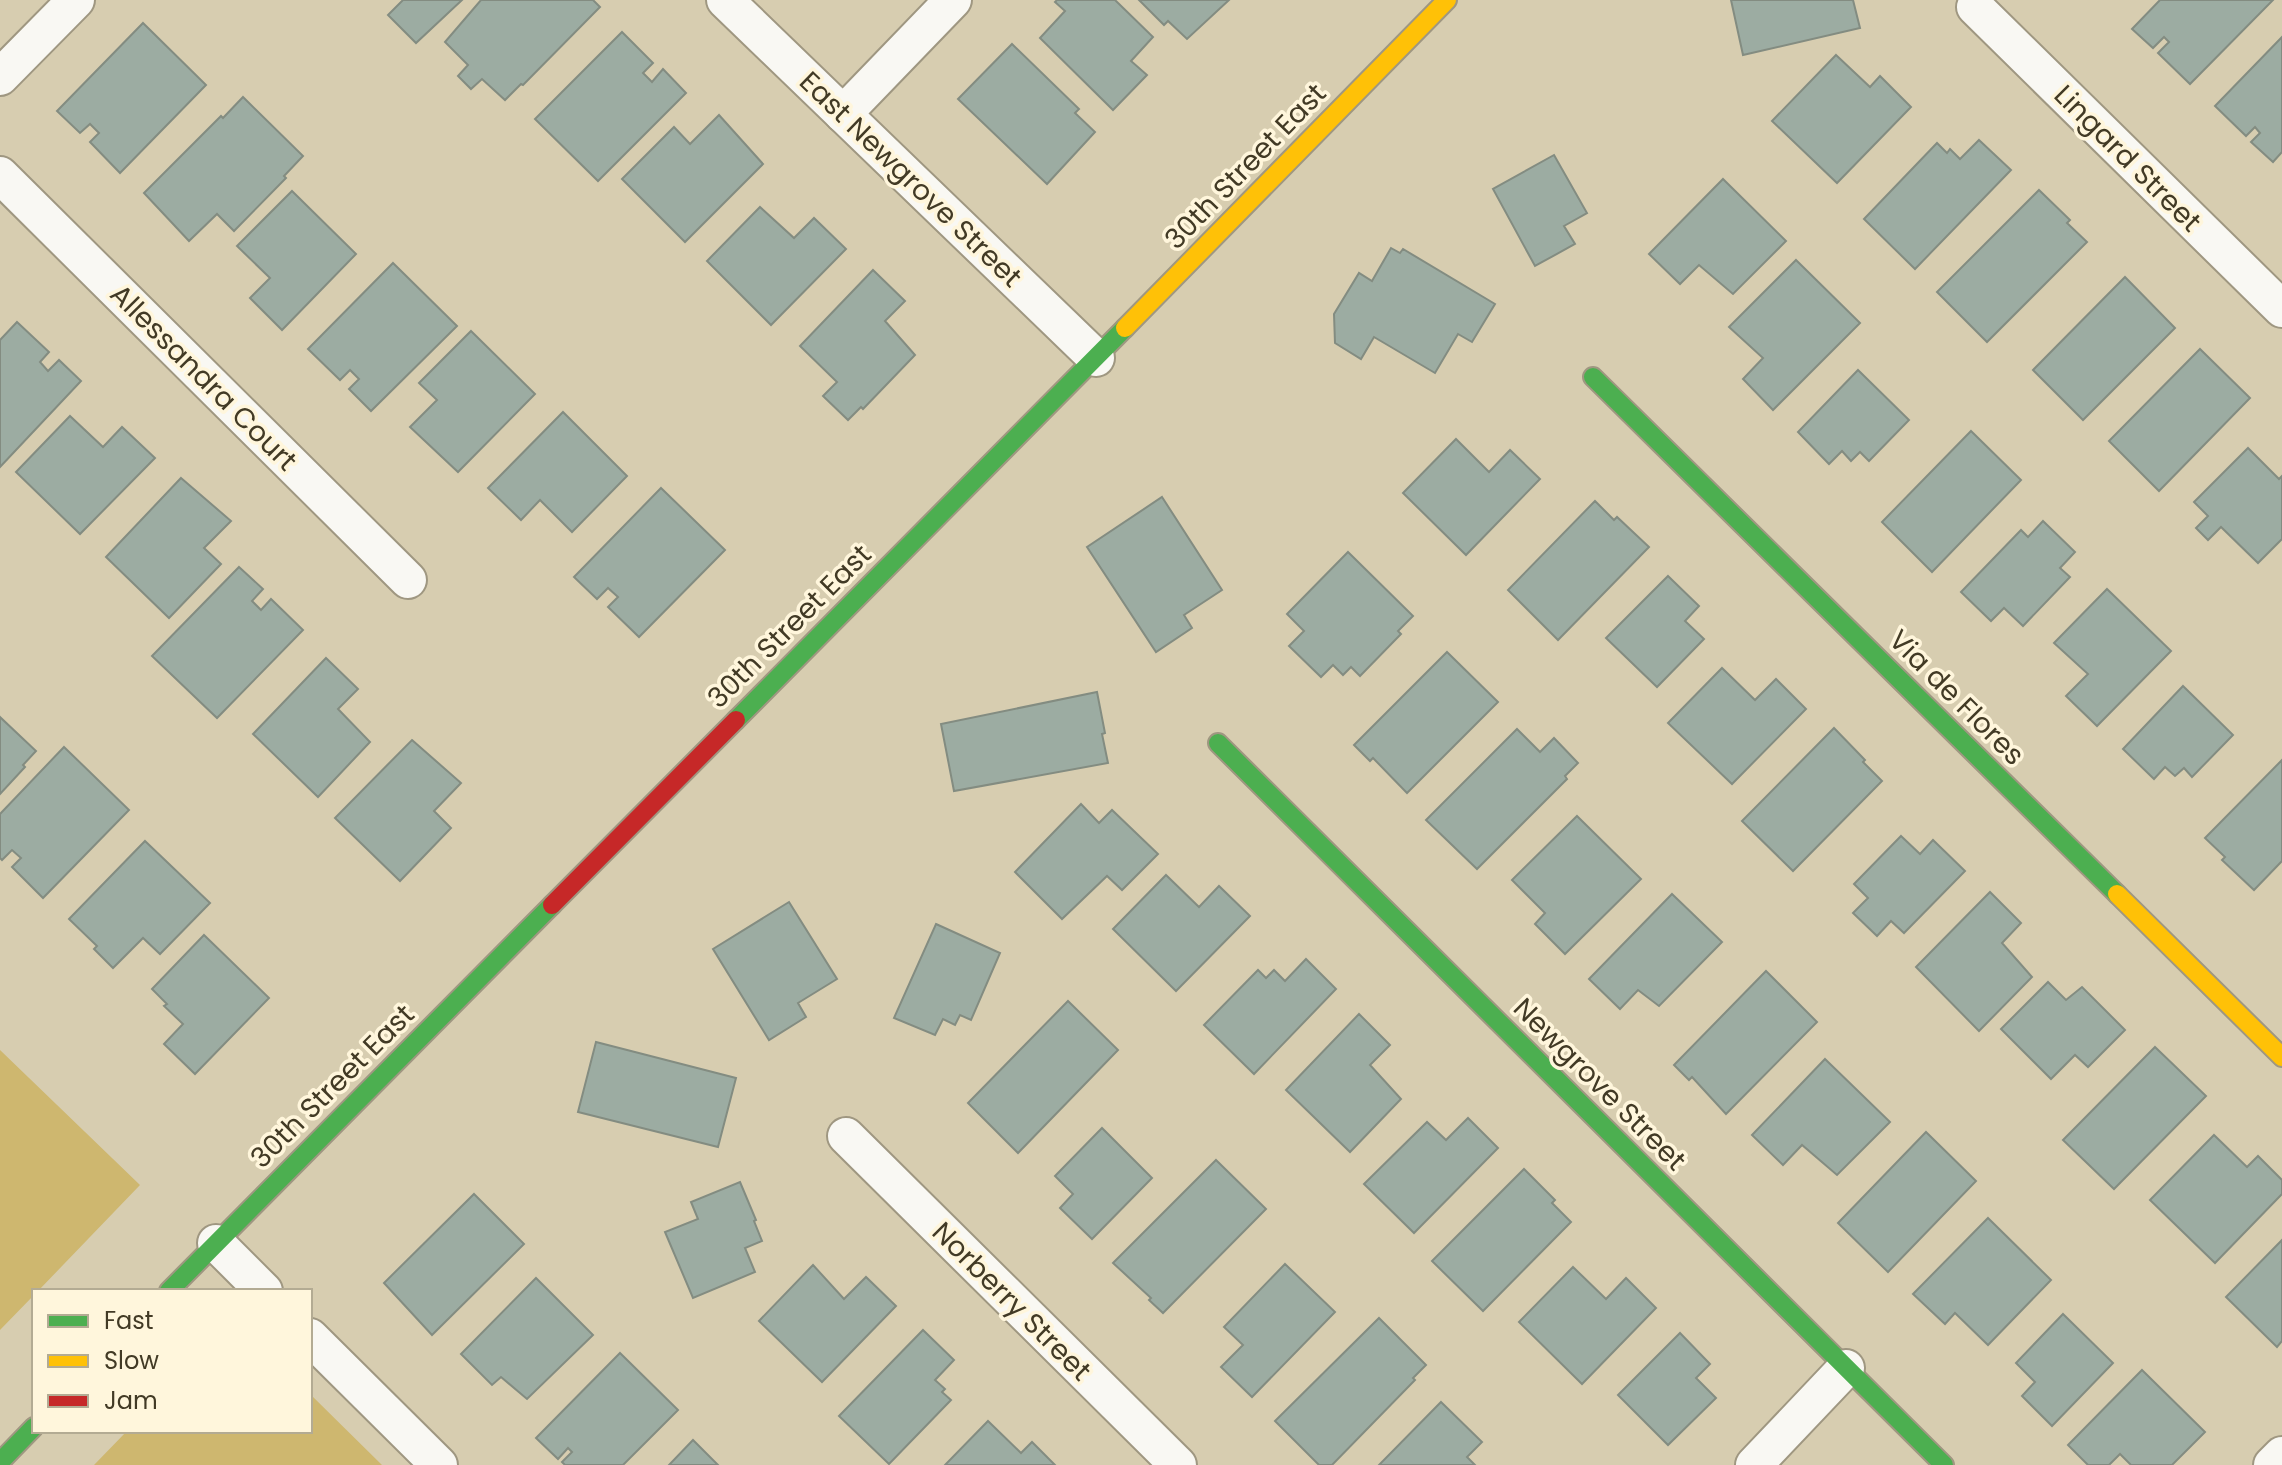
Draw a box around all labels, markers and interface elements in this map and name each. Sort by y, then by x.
street label: East Newgrove Street [791,63,1030,296]
street label: 30th Street East [1156,75,1335,258]
street label: Lingard Street [2045,76,2210,241]
street label: Allessandra Court [101,275,306,480]
street label: 30th Street East [699,536,880,717]
street label: Via de Flores [1880,621,2033,774]
street label: Newgrove Street [1505,989,1695,1179]
street label: 30th Street East [242,996,423,1177]
street label: Norberry Street [923,1213,1100,1390]
legend [32,1289,312,1433]
text: Fast [104,1304,154,1337]
text: Slow [104,1344,159,1377]
text: Jam [104,1384,158,1417]

